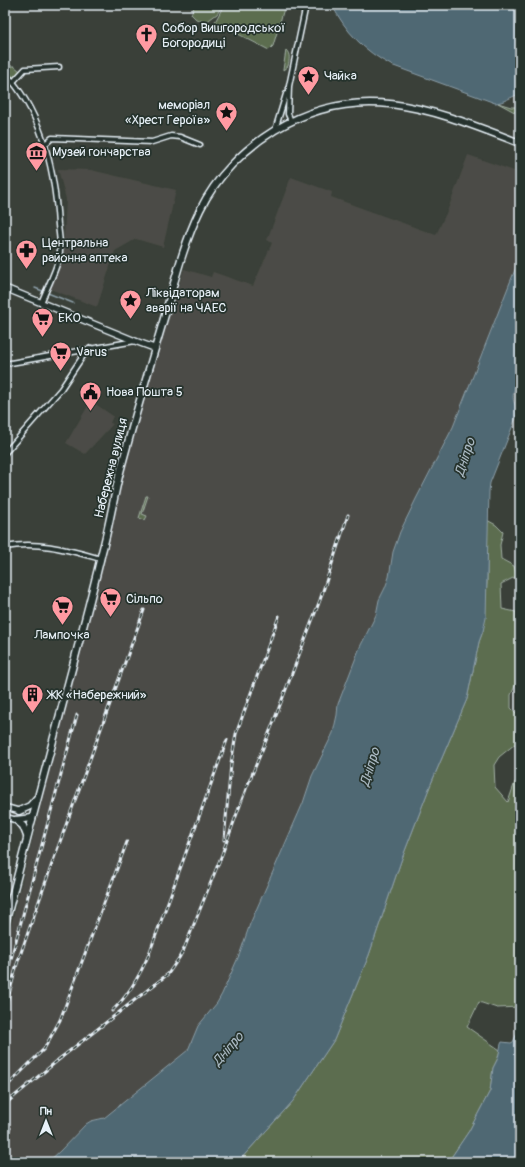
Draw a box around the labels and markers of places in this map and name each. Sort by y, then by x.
place label: Собор Вишгородської Богородиці [162,20,286,51]
church icon: Собор Вишгородської Богородиці [134,22,160,55]
place icon: Чайка [295,63,321,96]
place label: Чайка [324,68,357,84]
place label: меморіал «Хрест Героїв» [125,97,210,128]
place icon: меморіал «Хрест Героїв» [213,99,239,132]
museum icon: Музей гончарства [23,139,49,172]
place label: Музей гончарства [52,144,151,160]
place label: Центральна районна аптека [42,235,128,266]
pharmacy icon: Центральна районна аптека [14,237,40,270]
place label: Ліквідаторам аварії на ЧАЕС [145,285,227,316]
place icon: Ліквідаторам аварії на ЧАЕС [118,287,144,320]
supermarket icon: EKO [30,305,56,338]
place label: EKO [58,310,81,326]
supermarket icon: Varus [48,339,74,372]
place label: Varus [76,344,107,360]
public building icon: Нова Пошта 5 [78,379,104,412]
place label: Нова Пошта 5 [106,384,183,400]
supermarket icon: Сільпо [97,586,123,619]
place label: Сільпо [126,591,163,607]
supermarket icon: Лампочка [49,594,75,627]
place label: Лампочка [33,627,90,643]
building icon: ЖК «Набережний» [20,682,46,715]
place label: ЖК «Набережний» [46,687,147,703]

